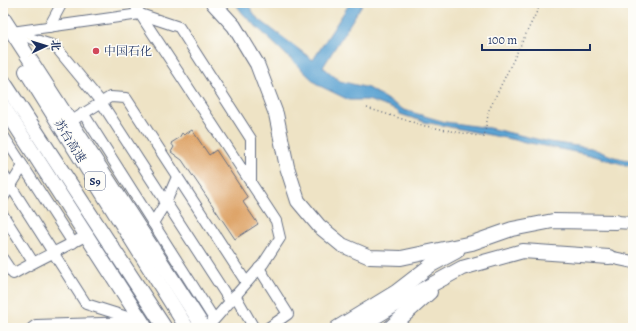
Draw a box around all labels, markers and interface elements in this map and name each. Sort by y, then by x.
north arrow [26,26,66,66]
scale bar [482,26,590,52]
text: 100 m [488,32,517,48]
text: 北 [48,39,63,51]
place label: 中国石化 [104,43,152,59]
marker: 中国石化 [91,46,101,56]
street label: 苏台高速 [50,116,90,166]
road number: S9 [85,172,105,190]

